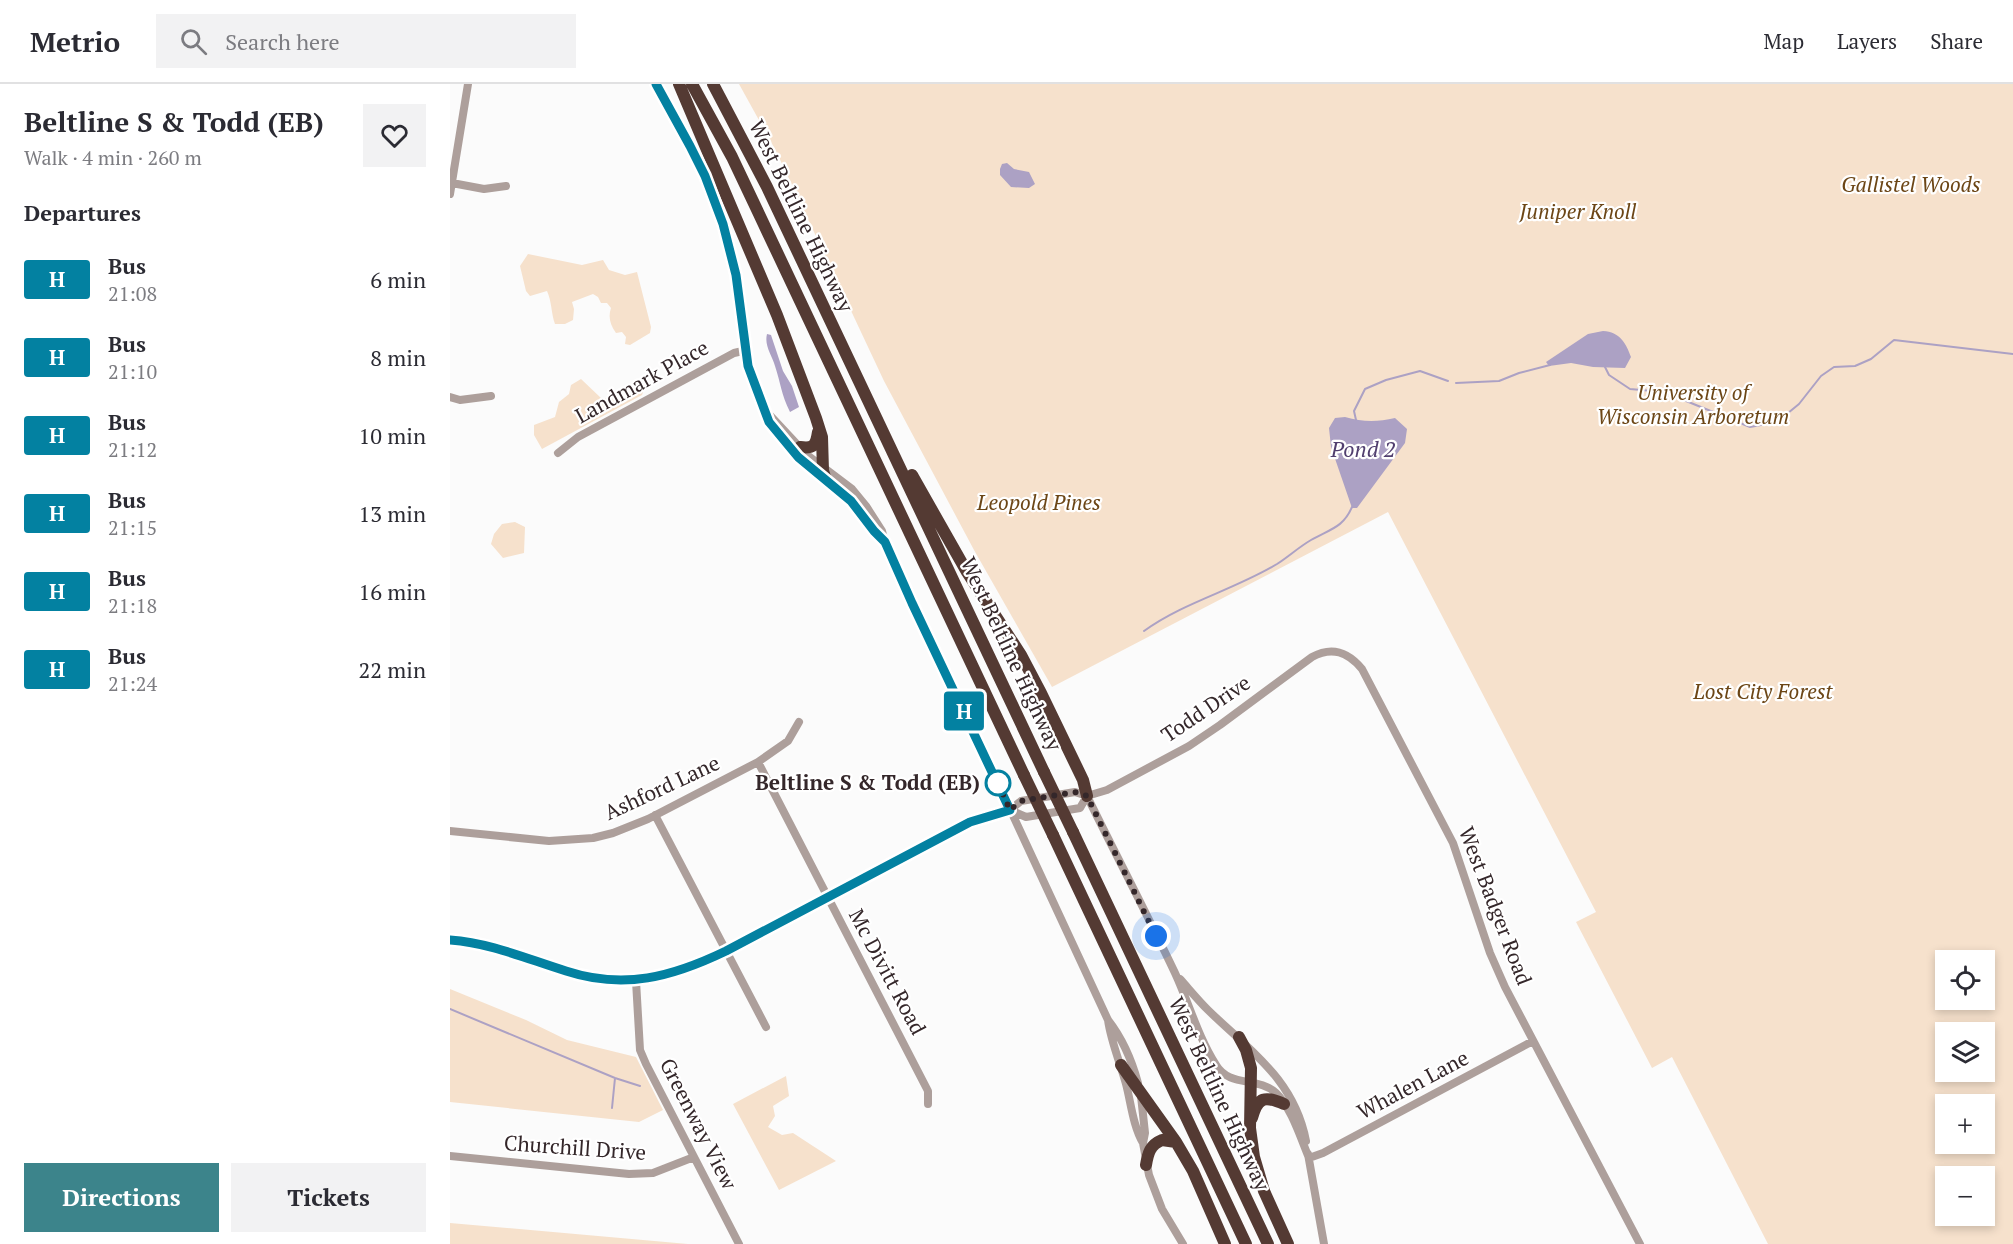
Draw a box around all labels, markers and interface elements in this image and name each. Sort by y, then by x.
search box [156,14,576,68]
text: Metrio [30,23,120,60]
icon: search [177,25,210,58]
text: Search here [225,27,340,56]
text: Map [1763,27,1804,55]
text: Layers [1837,27,1897,55]
text: Share [1930,27,1983,55]
text: Beltline S & Todd (EB) [24,103,324,140]
button: heart [363,104,426,167]
street label: West Beltline Highway [743,115,861,317]
text: Walk · 4 min · 260 m [24,144,202,171]
park label: Gallistel Woods [1841,170,1981,198]
park label: Juniper Knoll [1519,197,1637,225]
text: Departures [24,198,141,227]
text: Bus [108,251,146,280]
text: H [49,265,65,293]
text: 6 min [370,265,426,294]
text: 21:08 [108,280,157,307]
text: Bus [108,329,146,358]
street label: Landmark Place [570,333,713,429]
text: H [49,343,65,371]
text: 8 min [370,343,426,372]
text: 21:10 [108,358,157,385]
park label: University of Wisconsin Arboretum [1597,378,1789,430]
text: Bus [108,407,146,436]
text: H [49,421,65,449]
text: 10 min [359,421,426,450]
water label: Pond 2 [1330,434,1396,463]
text: 21:12 [108,436,157,463]
text: Bus [108,485,146,514]
park label: Leopold Pines [976,488,1101,516]
text: H [49,499,65,527]
text: 13 min [359,499,426,528]
text: 21:15 [108,514,157,541]
street label: West Beltline Highway [955,553,1067,755]
text: Bus [108,563,146,592]
text: H [49,577,65,605]
text: 16 min [359,577,426,606]
text: 21:18 [108,592,157,619]
text: Bus [108,641,146,670]
text: H [49,655,65,683]
text: 22 min [359,655,426,684]
street label: Todd Drive [1155,668,1255,748]
text: 21:24 [108,670,157,697]
park label: Lost City Forest [1692,677,1834,705]
line badge: H [944,692,984,730]
street label: Ashford Lane [599,748,724,826]
place label: Beltline S & Todd (EB) [755,768,980,796]
marker: Beltline S & Todd (EB) [985,770,1011,796]
street label: West Badger Road [1453,822,1539,989]
street label: Mc Divitt Road [843,904,933,1040]
your location [1141,921,1171,951]
map controls [1935,950,1995,1226]
button: locate [1935,950,1995,1010]
street label: West Beltline Highway [1163,992,1277,1195]
button: layers [1935,1022,1995,1082]
street label: Whalen Lane [1352,1043,1473,1125]
street label: Greenway View [654,1053,744,1195]
button: + [1935,1094,1995,1154]
street label: Churchill Drive [503,1128,647,1166]
button: Directions [24,1163,219,1232]
button: Tickets [231,1163,426,1232]
button: − [1935,1166,1995,1226]

